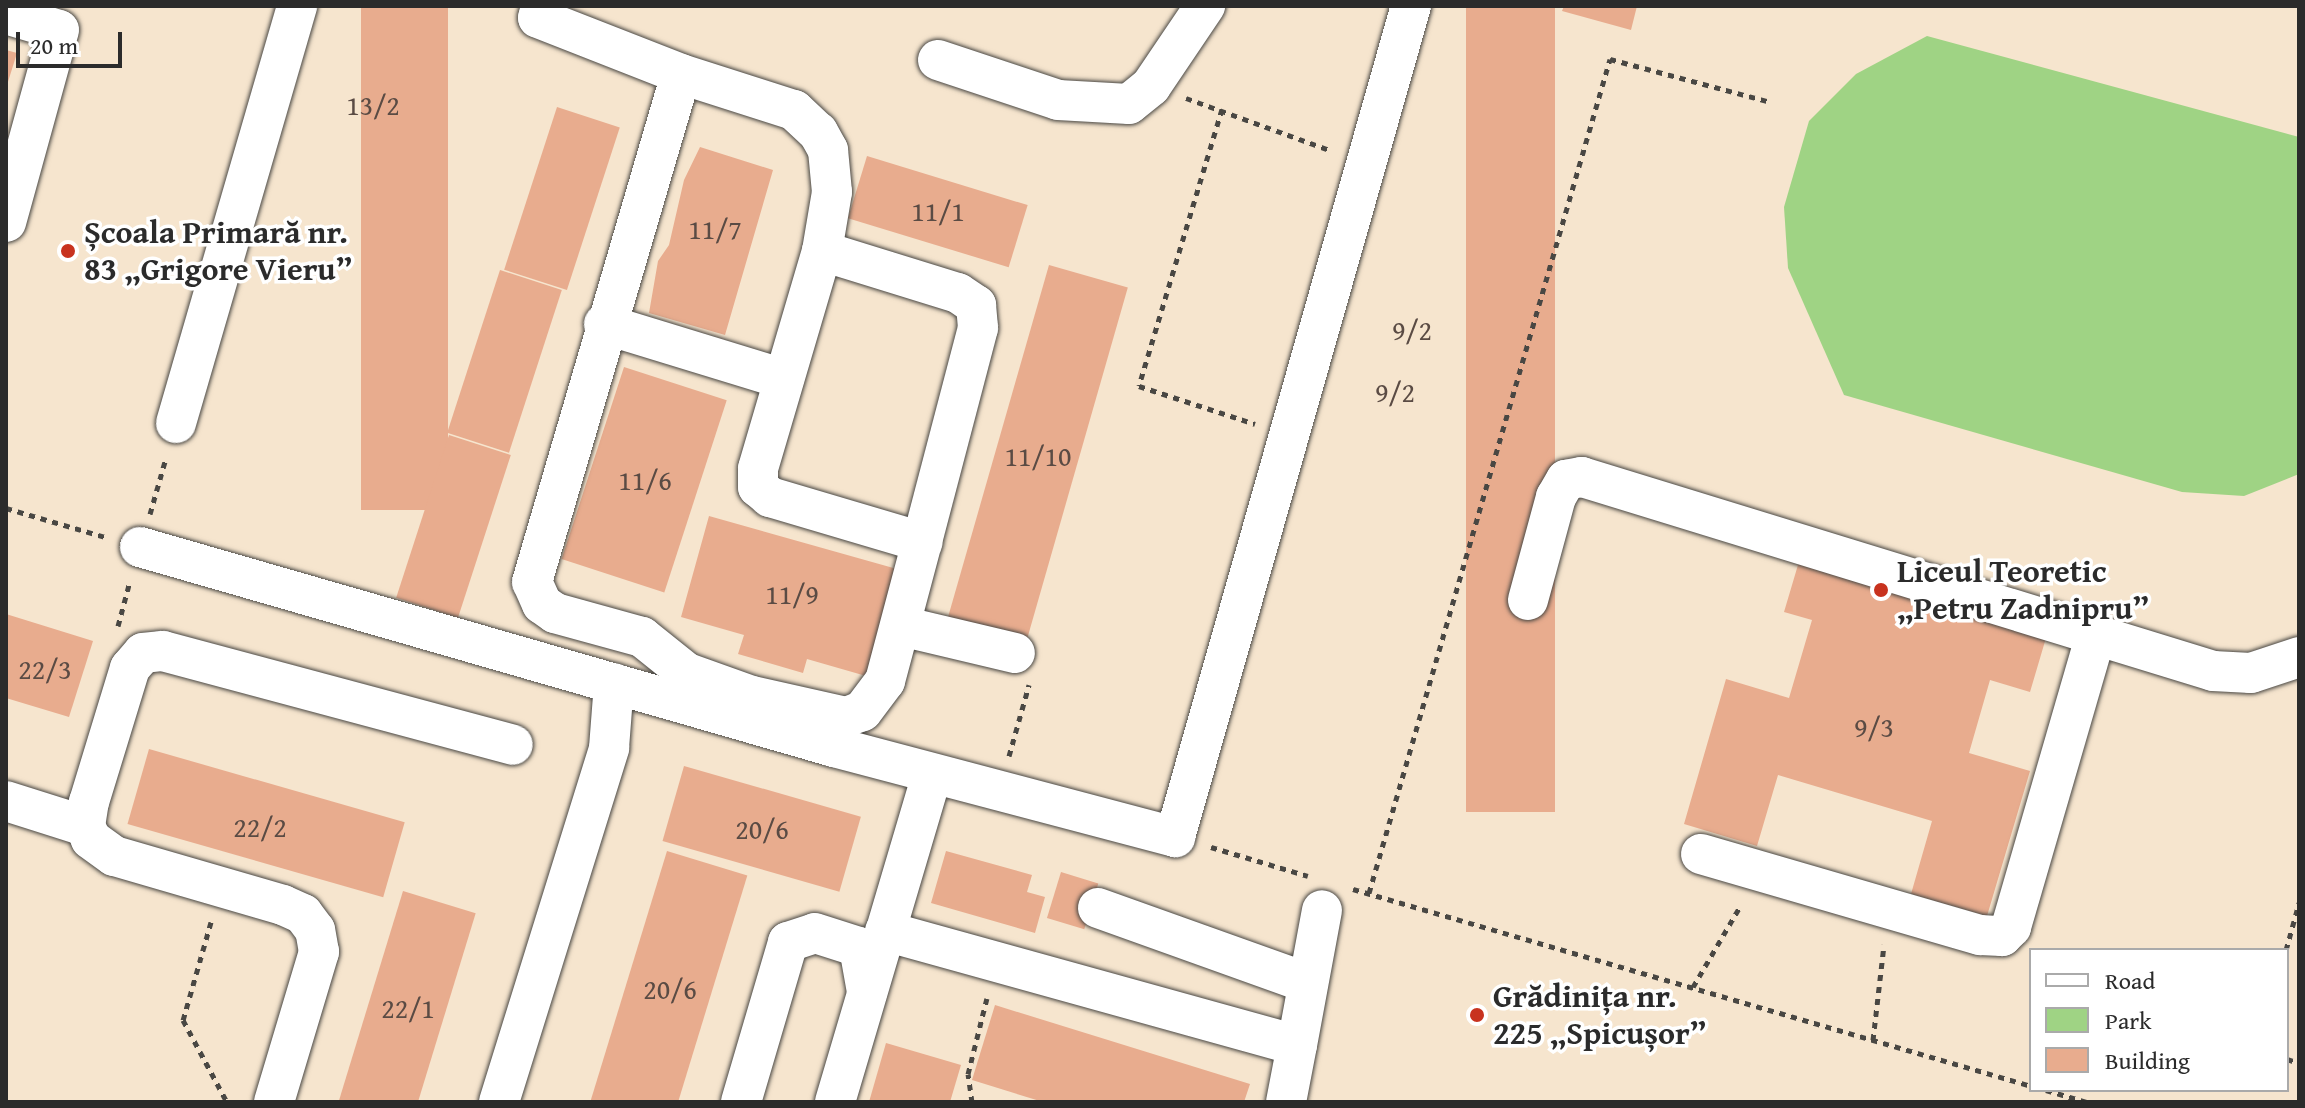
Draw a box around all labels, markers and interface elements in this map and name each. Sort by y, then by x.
scale bar [20,16,126,66]
text: 20 m [30,28,78,63]
house number: 13/2 [346,88,400,122]
house number: 11/1 [911,194,965,228]
house number: 11/7 [688,212,742,246]
place label: Școala Primară nr. 83 „Grigore Vieru” [84,214,352,289]
marker: Școala Primară nr. 83 „Grigore Vieru” [59,242,77,260]
house number: 9/2 [1392,313,1432,347]
house number: 9/2 [1375,375,1415,409]
house number: 11/10 [1004,439,1072,473]
house number: 11/6 [618,463,672,497]
place label: Liceul Teoretic „Petru Zadnipru” [1897,553,2149,628]
house number: 11/9 [765,577,819,611]
marker: Liceul Teoretic „Petru Zadnipru” [1872,581,1890,599]
house number: 22/3 [18,652,72,686]
house number: 9/3 [1854,710,1894,744]
house number: 22/2 [233,810,287,844]
house number: 20/6 [735,812,789,846]
legend [2029,948,2289,1092]
text: Road [2105,963,2155,998]
house number: 20/6 [643,972,697,1006]
place label: Grădinița nr. 225 „Spicușor” [1493,978,1706,1053]
house number: 22/1 [381,991,435,1025]
text: Park [2105,1003,2151,1038]
marker: Grădinița nr. 225 „Spicușor” [1468,1006,1486,1024]
text: Building [2105,1043,2190,1078]

